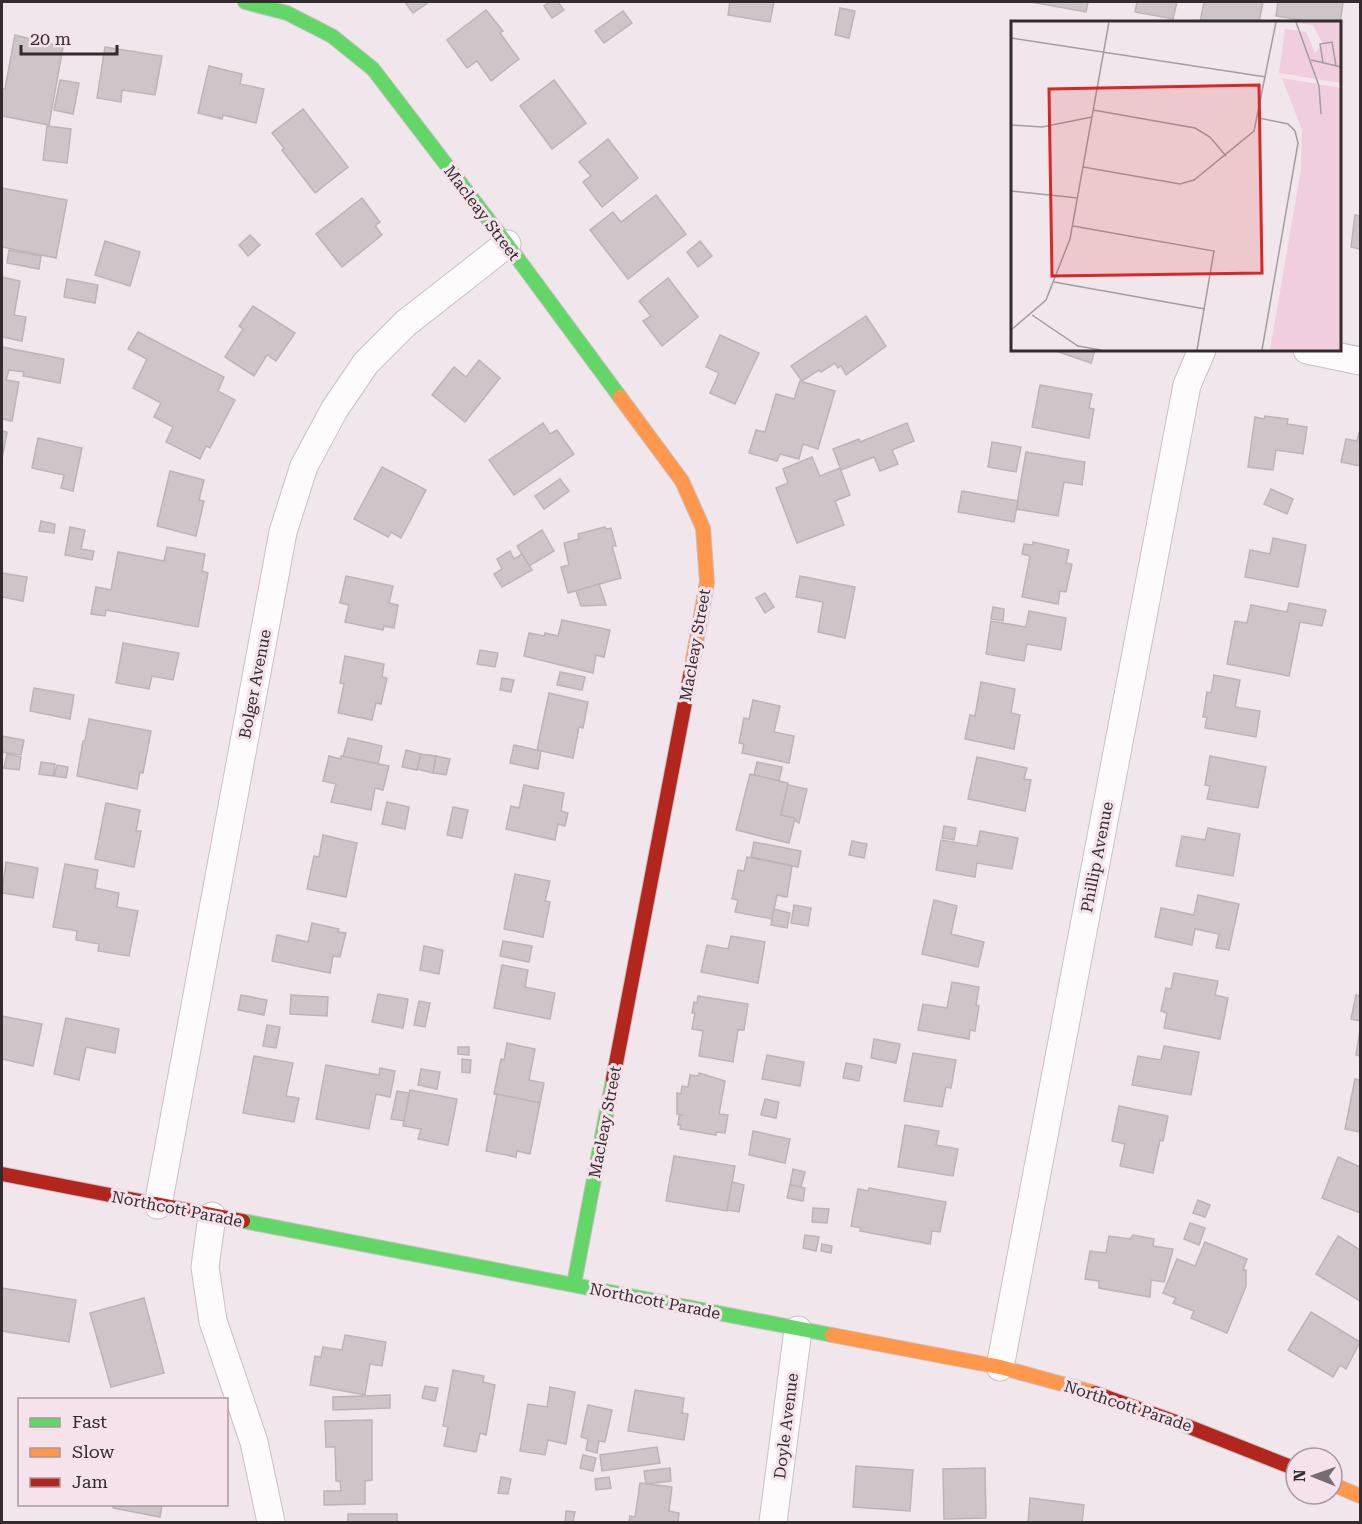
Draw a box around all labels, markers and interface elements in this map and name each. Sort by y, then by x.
scale bar [21,18,117,56]
inset map [1011,21,1341,351]
text: 20 m [30,28,71,49]
street label: Macleay Street [440,162,524,264]
street label: Macleay Street [676,587,714,703]
street label: Bolger Avenue [235,627,275,740]
street label: Phillip Avenue [1077,800,1117,914]
street label: Macleay Street [585,1064,625,1180]
street label: Northcott Parade [110,1187,244,1231]
street label: Northcott Parade [588,1279,722,1323]
street label: Doyle Avenue [770,1372,802,1480]
street label: Northcott Parade [1062,1376,1194,1436]
legend [18,1398,228,1506]
text: Fast [72,1411,107,1432]
text: Slow [72,1441,114,1462]
north arrow [1284,1446,1344,1506]
text: N [1290,1469,1309,1482]
text: Jam [72,1471,108,1492]

